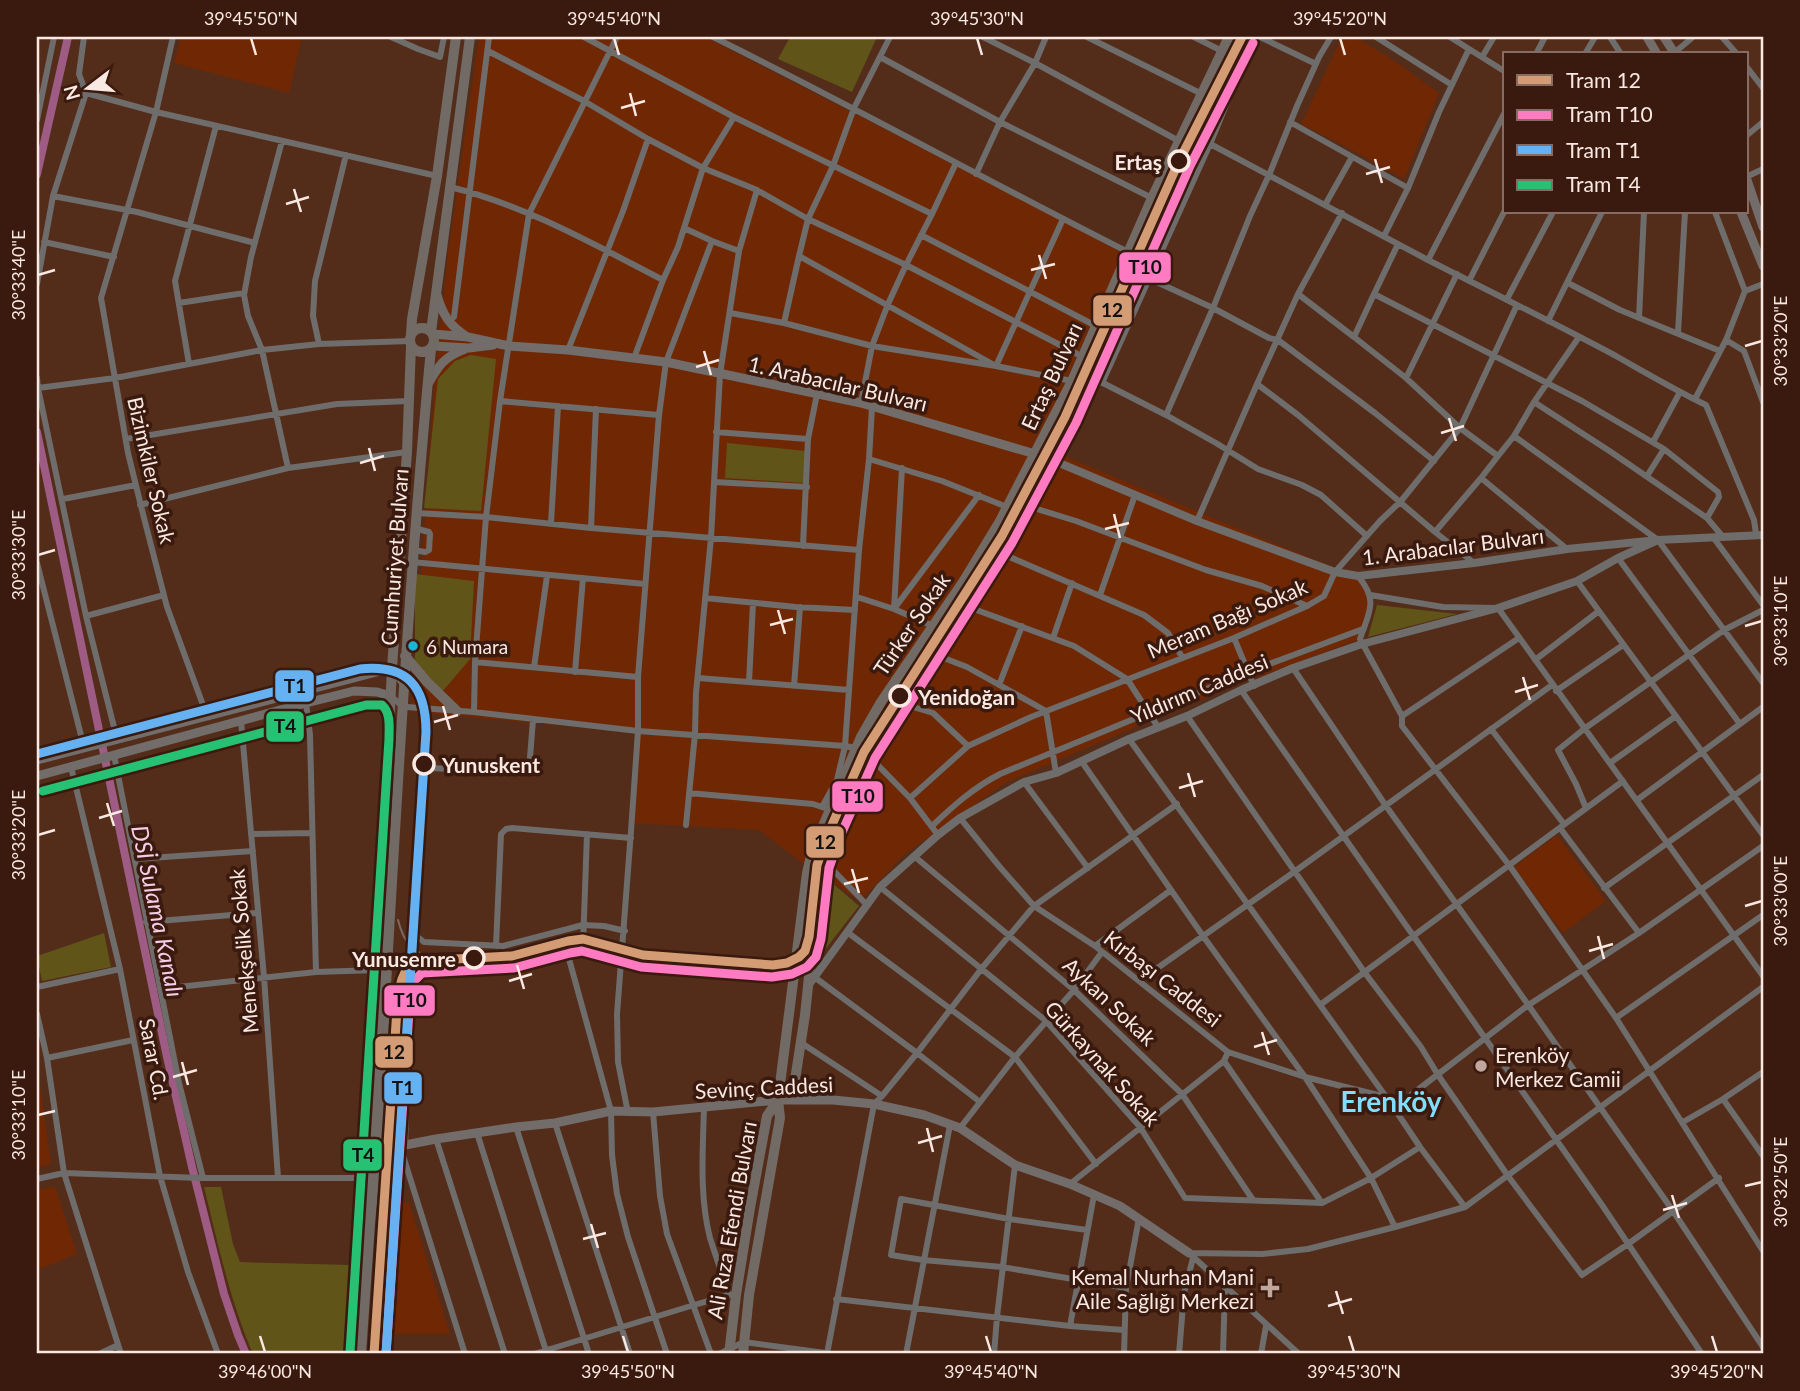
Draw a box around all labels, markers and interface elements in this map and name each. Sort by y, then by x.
text: 39°45'50"N [204,7,298,29]
text: 39°45'40"N [567,7,661,29]
text: 39°45'30"N [930,7,1024,29]
text: 39°45'20"N [1293,7,1387,29]
north arrow [52,52,122,122]
legend [1503,52,1748,214]
text: Tram 12 [1566,67,1641,92]
text: N [58,83,84,103]
text: Tram T10 [1566,101,1653,126]
text: Tram T1 [1566,137,1641,162]
place label: Ertaş [1115,149,1162,174]
marker: Ertaş [1168,150,1190,172]
text: Tram T4 [1566,171,1641,196]
text: 30°33'40"E [7,230,29,320]
line badge: T10 [1118,251,1172,284]
text: T10 [1128,255,1162,278]
line badge: 12 [1092,294,1133,327]
text: 30°33'20"E [1769,296,1791,386]
text: 12 [1101,298,1123,321]
street label: Ertaş Bulvarı [1015,318,1087,434]
street label: 1. Arabacılar Bulvarı [746,350,930,416]
street label: Bizimkiler Sokak [123,394,181,546]
street label: Cumhuriyet Bulvarı [375,468,413,646]
text: 30°33'30"E [7,510,29,600]
street label: 1. Arabacılar Bulvarı [1361,522,1545,570]
street label: Türker Sokak [868,568,955,680]
street label: Meram Bağı Sokak [1143,573,1311,663]
text: 30°33'10"E [1769,576,1791,666]
place label: 6 Numara [426,635,508,658]
marker: 6 Numara [406,639,420,653]
street label: Yıldırım Caddesi [1127,648,1271,728]
line badge: T1 [274,669,315,703]
text: T1 [284,674,306,697]
place label: Yenidoğan [917,684,1015,709]
marker: Yenidoğan [889,685,911,707]
line badge: T4 [265,710,305,743]
text: T4 [274,714,296,737]
place label: Yunuskent [441,752,540,777]
marker: Yunuskent [413,753,435,775]
line badge: T10 [831,780,884,813]
text: T10 [841,784,875,807]
text: 30°33'20"E [7,790,29,880]
water label: DSİ Sulama Kanalı [126,823,190,999]
line badge: 12 [805,825,845,859]
text: 12 [814,830,836,853]
text: 30°33'00"E [1769,856,1791,946]
street label: Menekşelik Sokak [223,867,263,1034]
street label: Kırbaşı Caddesi [1100,925,1226,1031]
place label: Yunusemre [351,946,456,971]
marker: Yunusemre [463,947,485,969]
street label: Aykan Sokak [1059,952,1162,1050]
line badge: T10 [383,984,436,1017]
text: T10 [393,988,427,1011]
street label: Gürkaynak Sokak [1040,995,1166,1131]
street label: Sarar Cd. [135,1016,175,1102]
line badge: 12 [374,1035,414,1069]
text: 12 [383,1040,405,1063]
place label: Erenköy Merkez Camii [1495,1042,1621,1091]
marker: Erenköy Merkez Camii [1473,1058,1489,1074]
text: 30°33'10"E [7,1070,29,1160]
line badge: T1 [383,1071,423,1105]
street label: Sevinç Caddesi [694,1071,834,1103]
text: T1 [392,1076,414,1099]
district label: Erenköy [1340,1084,1442,1118]
street label: Ali Rıza Efendi Bulvarı [701,1119,761,1321]
text: 30°32'50"E [1769,1137,1791,1227]
line badge: T4 [342,1138,383,1172]
text: T4 [352,1143,374,1166]
place label: Kemal Nurhan Mani Aile Sağlığı Merkezi [1071,1264,1254,1313]
marker: Kemal Nurhan Mani Aile Sağlığı Merkezi [1260,1278,1280,1298]
text: 39°46'00"N [218,1360,312,1382]
text: 39°45'50"N [581,1360,675,1382]
text: 39°45'40"N [944,1360,1038,1382]
text: 39°45'30"N [1307,1360,1401,1382]
text: 39°45'20"N [1670,1360,1764,1382]

